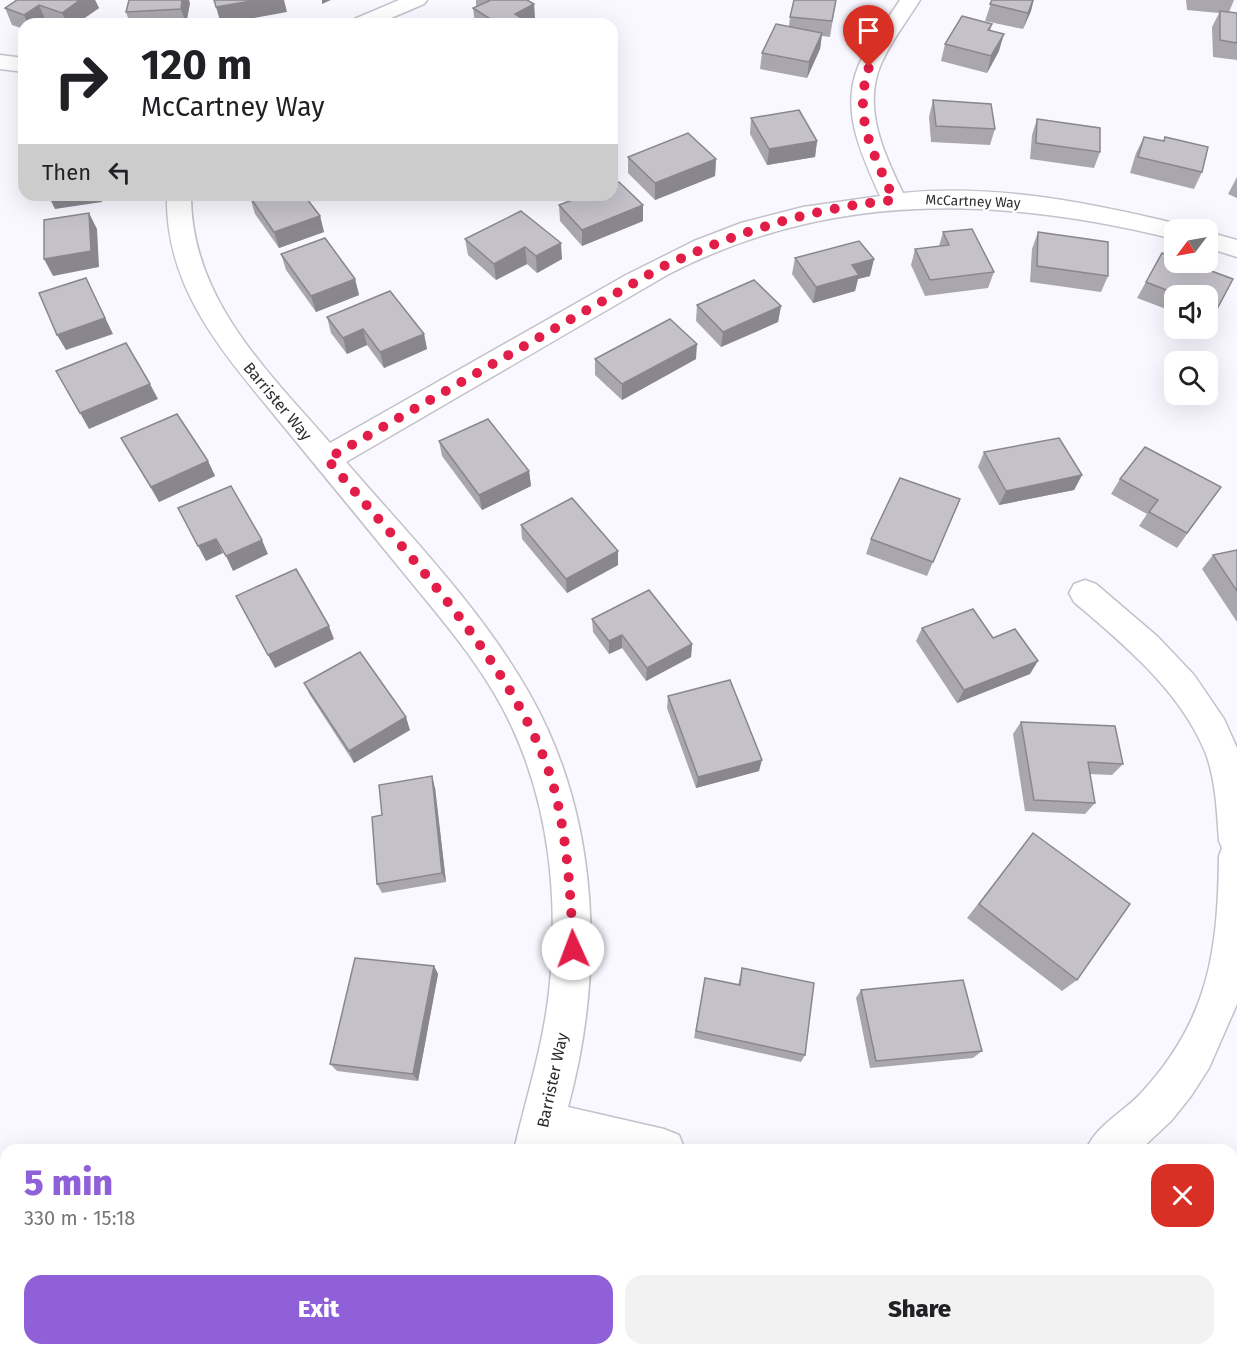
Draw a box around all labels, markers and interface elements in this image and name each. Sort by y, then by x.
pin [843,5,894,67]
icon: arrive [852,14,885,47]
text: 120 m [141,40,252,90]
icon: right [42,42,120,120]
text: McCartney Way [141,91,325,123]
icon: left [103,156,136,189]
text: Then [42,159,91,186]
street label: McCartney Way [925,191,1021,212]
north arrow [1164,219,1218,273]
map controls [1164,219,1218,405]
button: sound [1164,285,1218,339]
button: search [1164,351,1218,405]
street label: Barrister Way [239,358,316,444]
position arrow [541,917,605,981]
street label: Barrister Way [533,1031,572,1129]
text: 5 min [24,1161,113,1205]
button: close [1151,1164,1214,1227]
text: 330 m · 15:18 [24,1206,135,1230]
button: Exit [24,1275,613,1344]
button: Share [625,1275,1214,1344]

